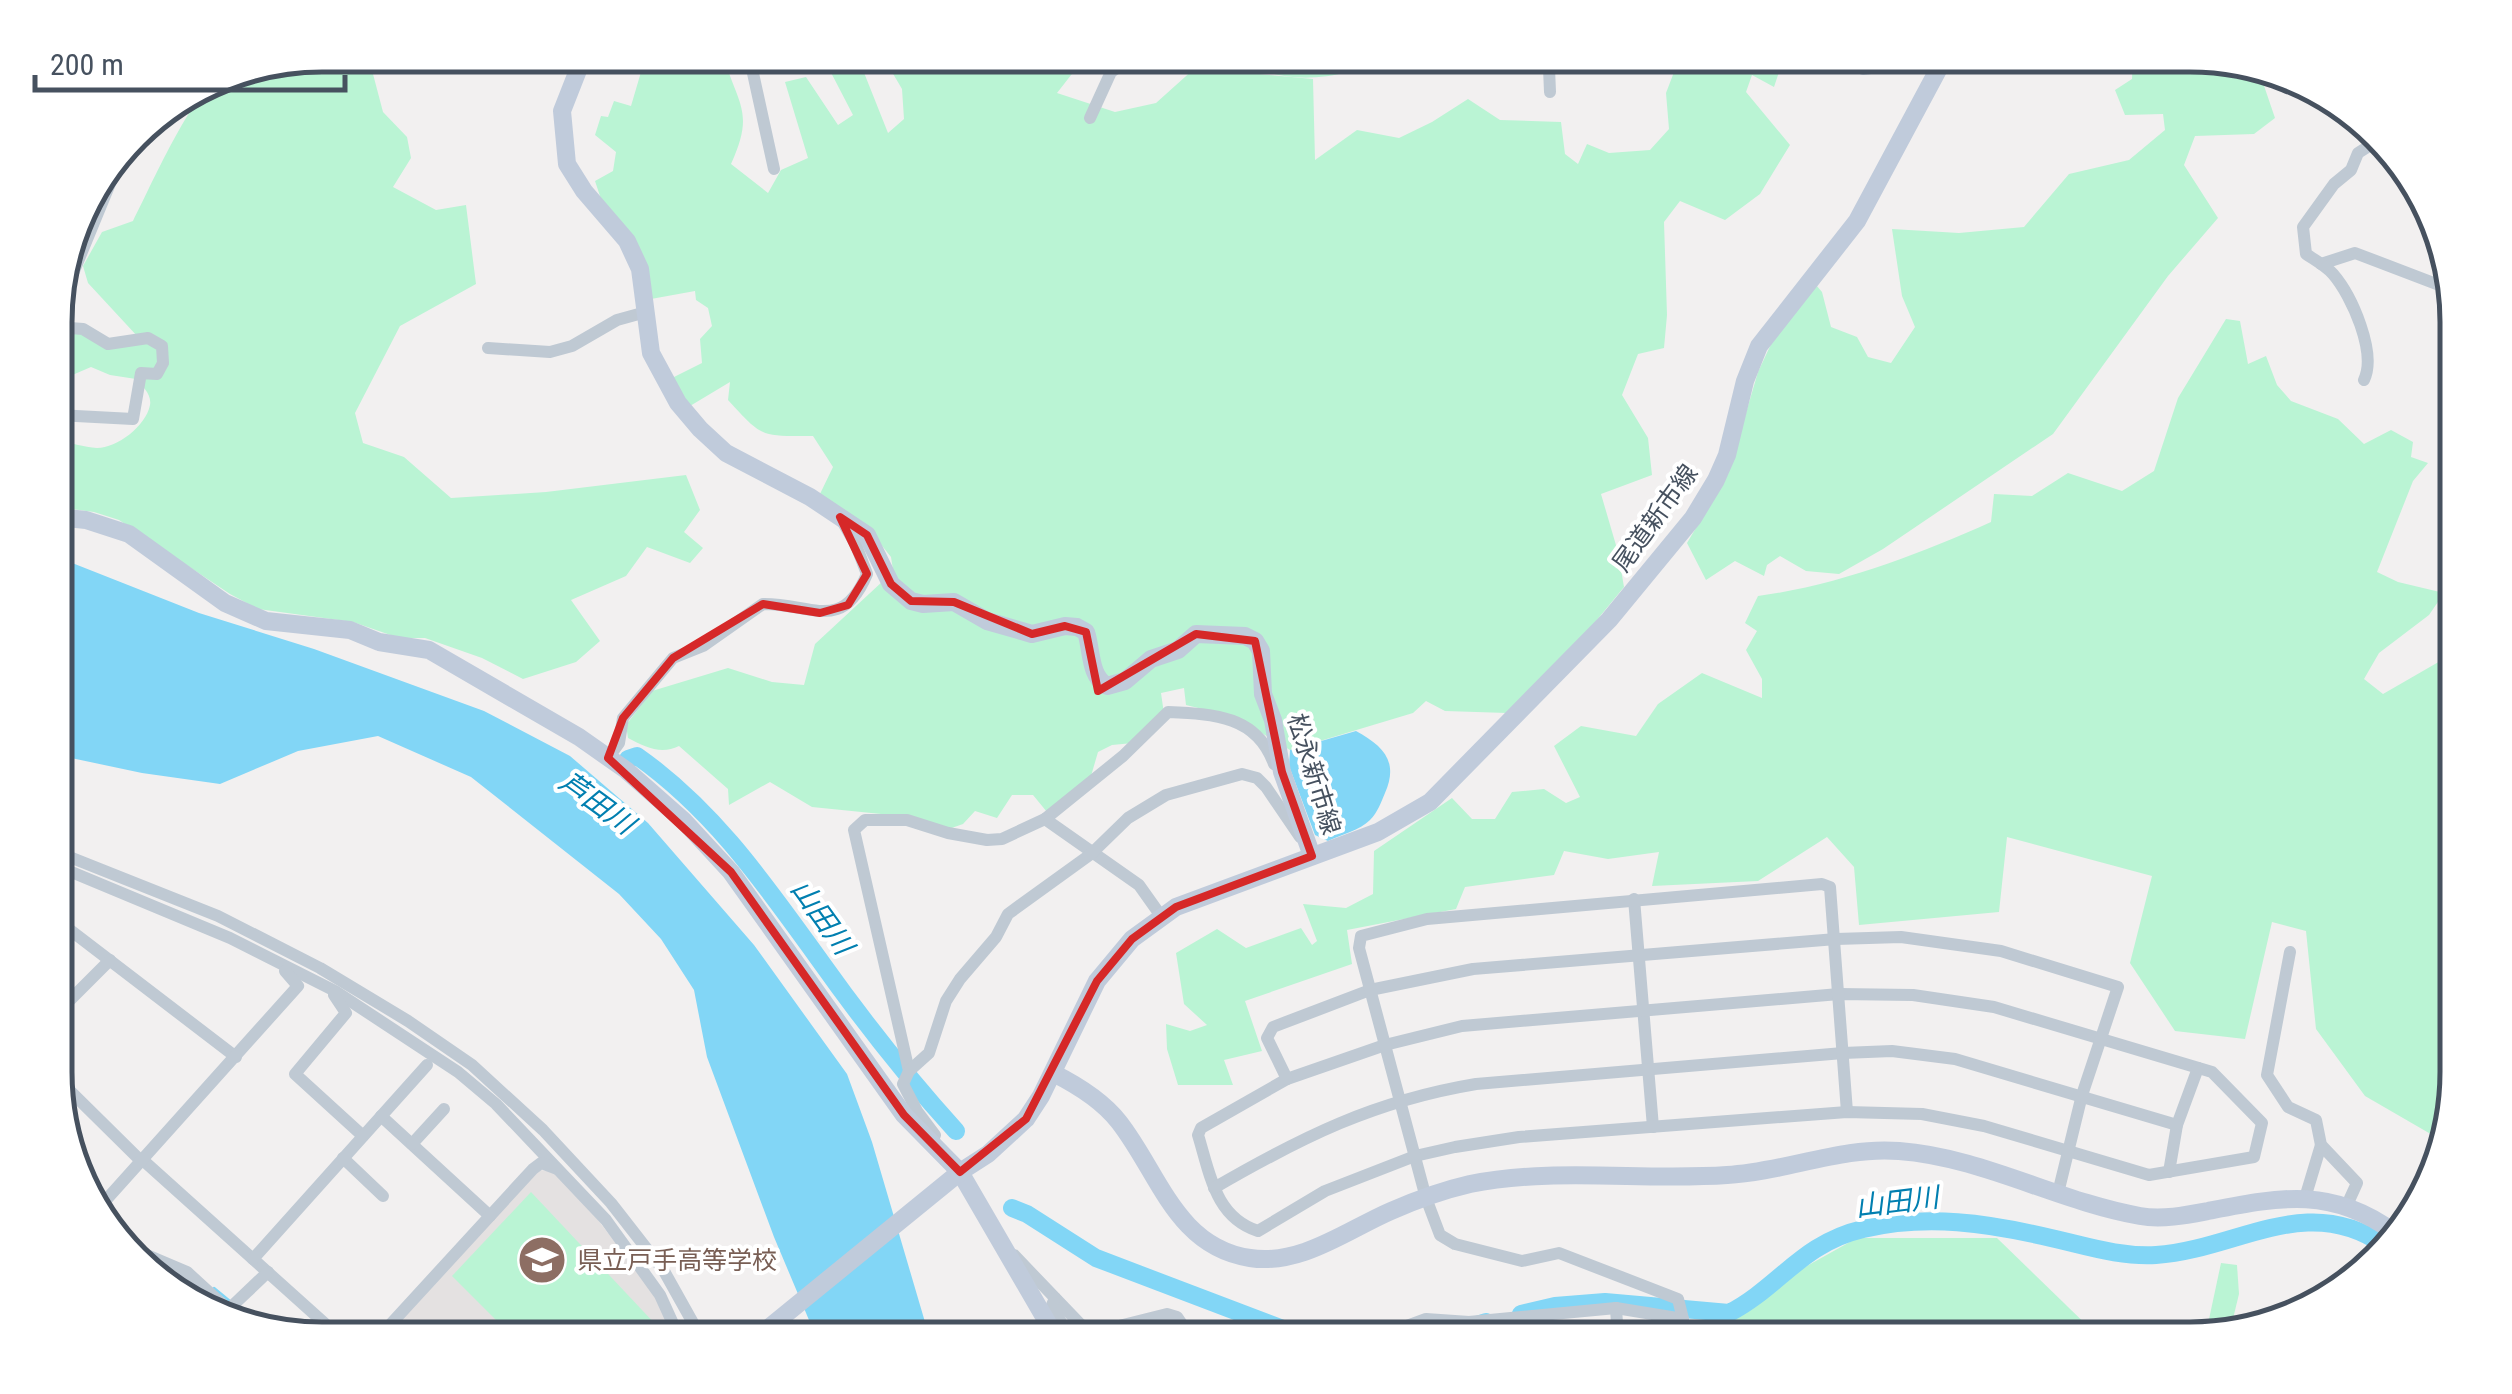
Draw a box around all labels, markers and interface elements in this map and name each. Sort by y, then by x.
scale bar [35,30,345,92]
text: 200 m [50,47,124,82]
street label: 尾道新市線 [1607,459,1703,577]
street label: 松永新市線 [1282,710,1346,838]
water label: 芦田川 [553,765,643,843]
water label: 山田川 [784,873,862,963]
water label: 山田川 [1853,1180,1944,1223]
school or university icon: 県立戸手高等学校 [516,1234,568,1286]
place label: 県立戸手高等学校 [577,1246,777,1275]

